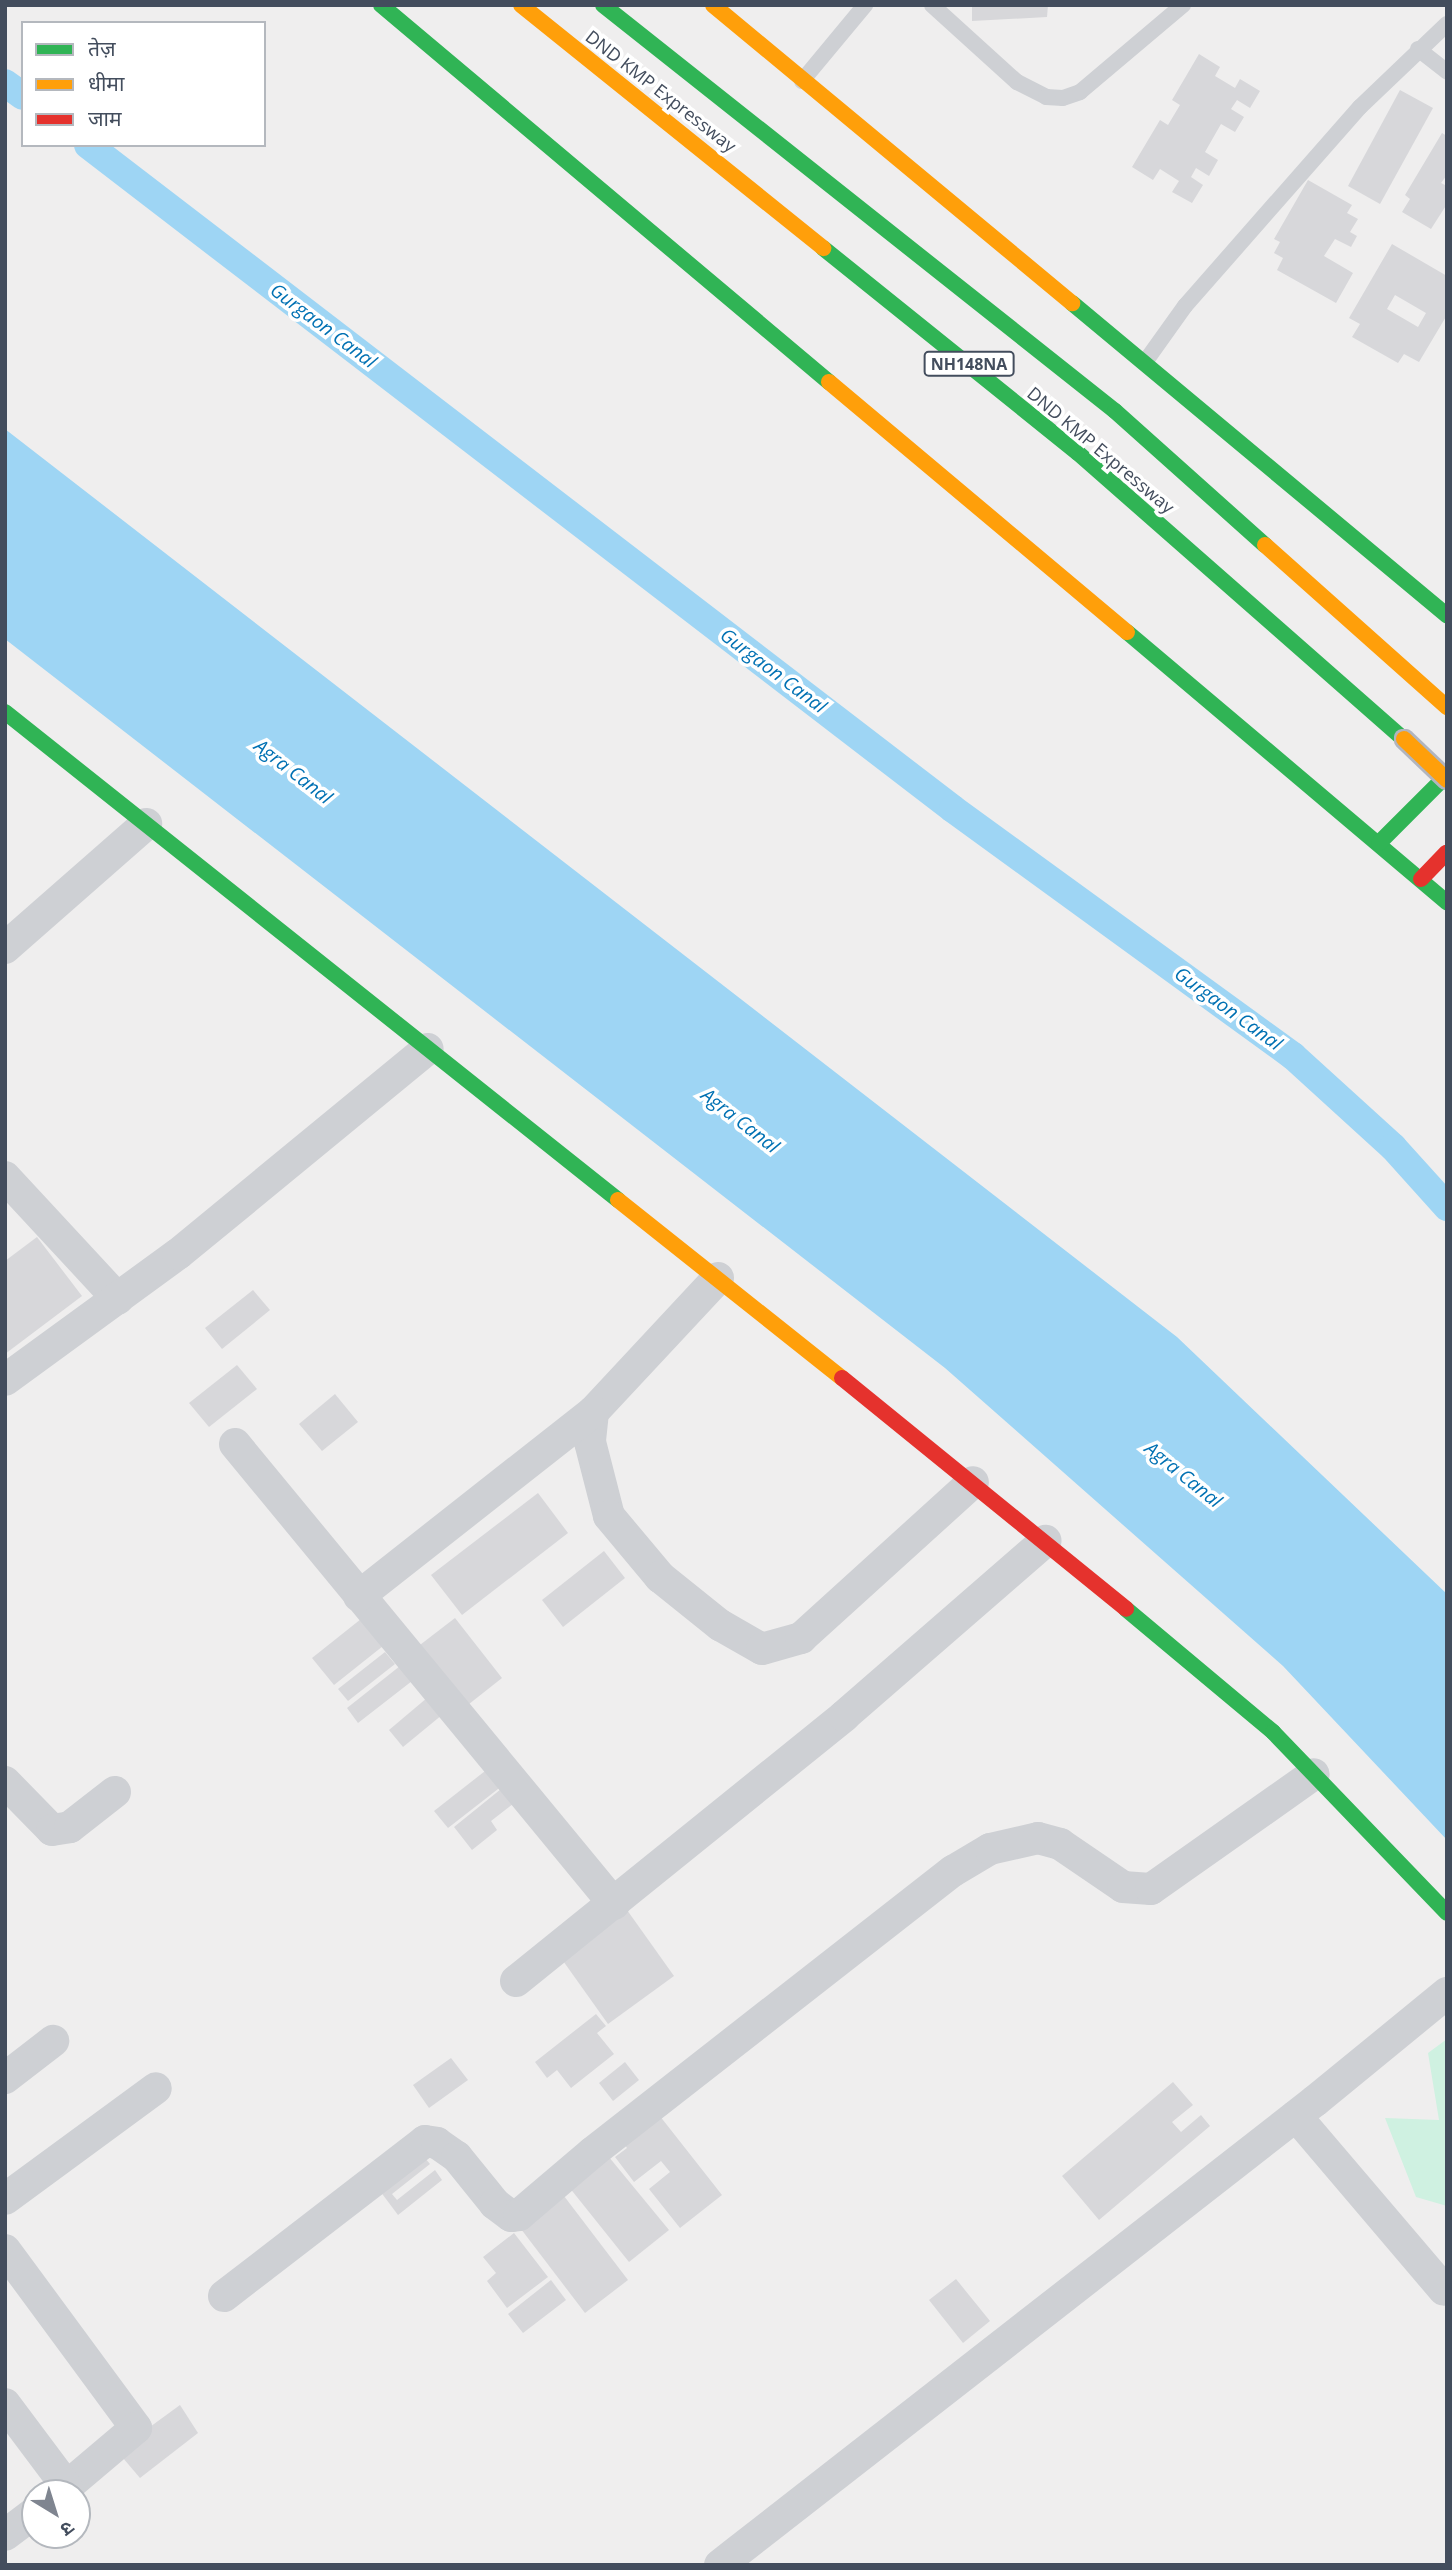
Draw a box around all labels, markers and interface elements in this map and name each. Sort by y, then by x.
legend [21,21,266,147]
street label: DND KMP Expressway [581,26,741,156]
text: तेज़ [88,34,116,62]
text: धीमा [88,69,124,97]
text: जाम [88,104,122,132]
water label: Gurgaon Canal [265,279,381,373]
road number: NH148NA [923,352,1014,376]
street label: DND KMP Expressway [1023,382,1179,518]
water label: Gurgaon Canal [715,624,831,718]
water label: Agra Canal [250,735,336,809]
water label: Gurgaon Canal [1170,962,1286,1056]
water label: Agra Canal [697,1084,783,1158]
water label: Agra Canal [1140,1437,1226,1513]
north arrow [21,2479,91,2549]
text: उ [55,2515,80,2543]

